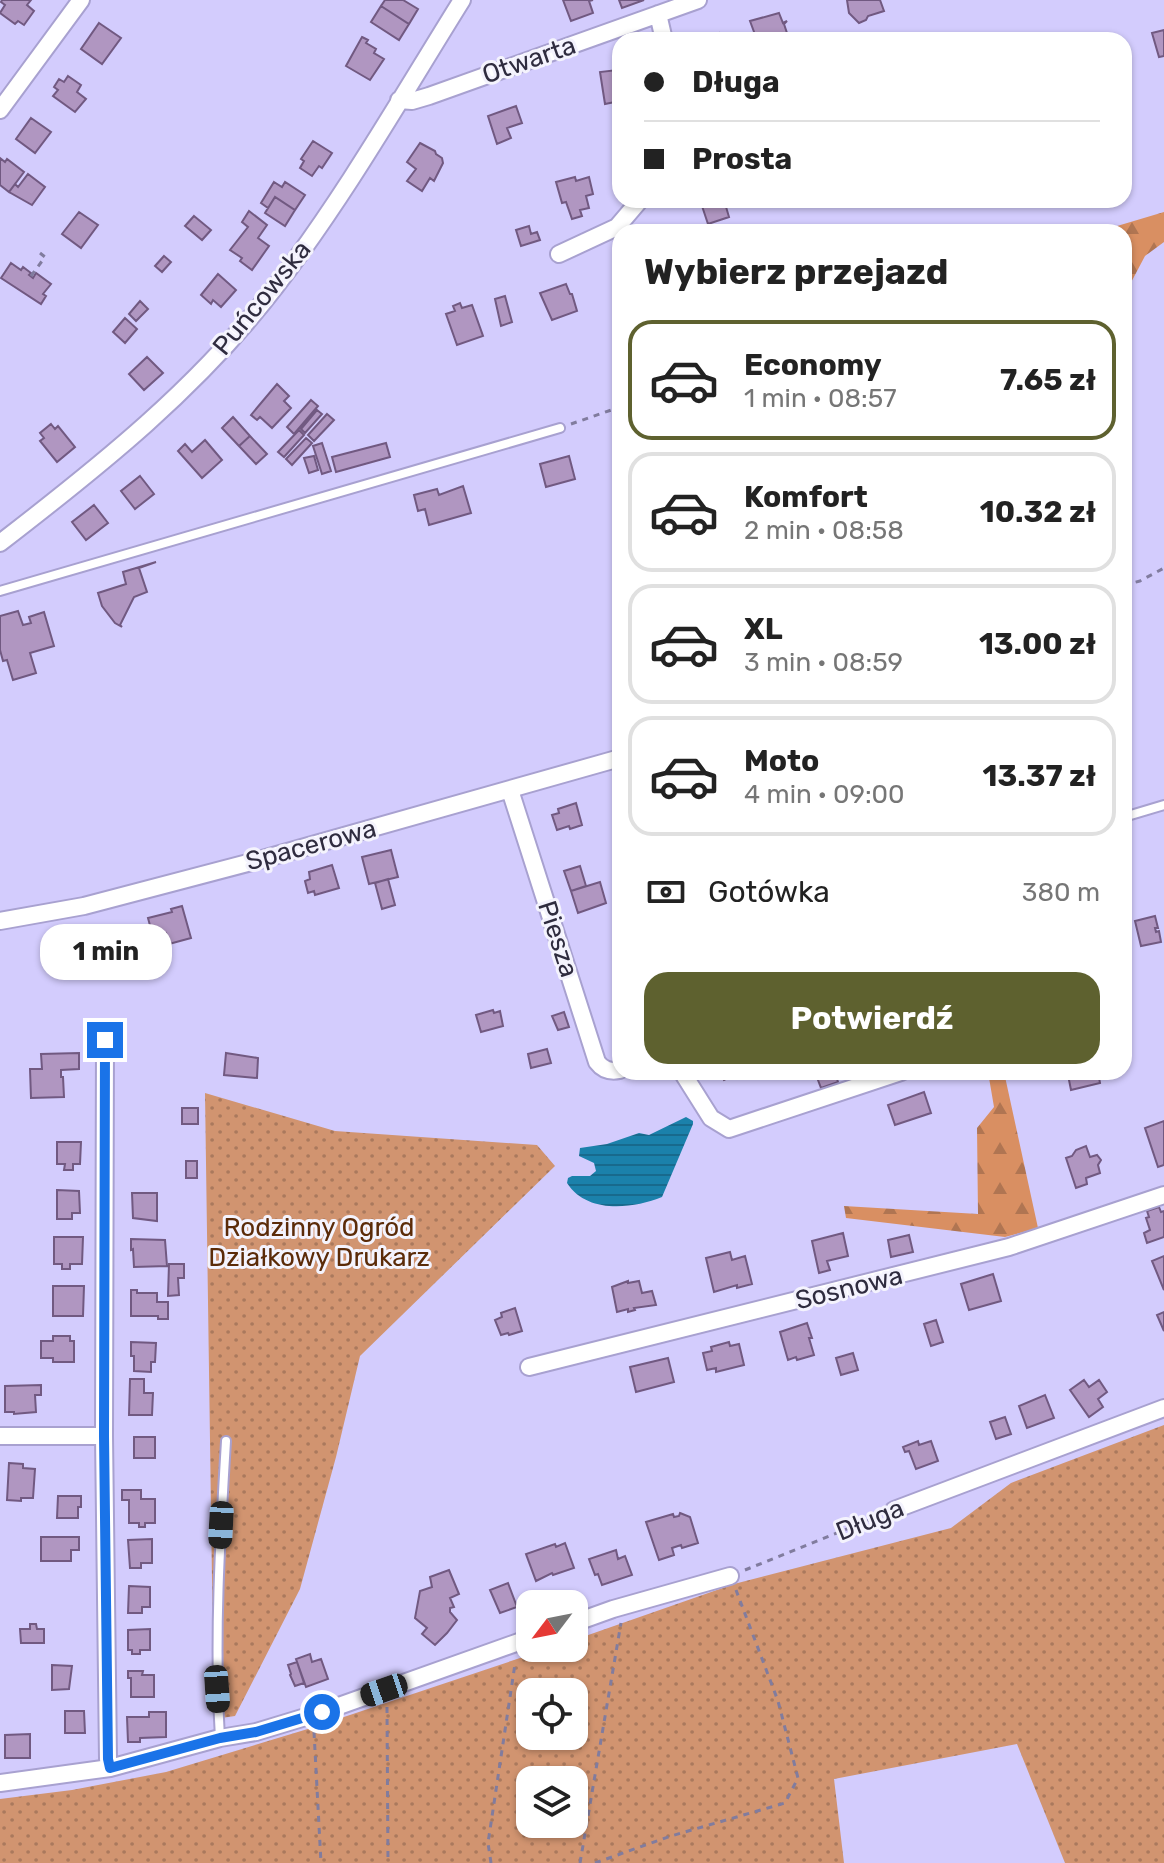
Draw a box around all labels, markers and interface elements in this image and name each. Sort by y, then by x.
street label: Otwarta [478,30,580,90]
text: Długa [692,64,780,100]
text: Prosta [692,141,792,177]
street label: Puńcowska [206,235,318,361]
text: Wybierz przejazd [644,250,949,293]
icon: car [648,344,720,416]
text: Economy [744,347,882,383]
text: 7.65 zł [1000,362,1096,398]
text: 1 min · 08:57 [744,383,896,414]
icon: car [648,476,720,548]
text: Komfort [744,479,868,515]
text: 10.32 zł [980,494,1096,530]
text: 2 min · 08:58 [744,515,904,546]
icon: car [648,608,720,680]
text: XL [744,611,783,647]
text: 13.00 zł [979,626,1096,662]
text: 3 min · 08:59 [744,647,903,678]
icon: car [648,740,720,812]
text: Moto [744,743,819,779]
text: 13.37 zł [983,758,1096,794]
text: 4 min · 09:00 [744,779,905,810]
street label: Spacerowa [242,813,380,877]
icon: cash [644,870,688,914]
text: Gotówka [708,874,830,910]
text: 380 m [1022,877,1100,908]
street label: Piesza [531,897,585,981]
callout: 1 min [39,924,171,980]
text: 1 min [73,936,139,967]
button: Potwierdź [644,972,1100,1064]
route end [87,1022,123,1058]
park label: Rodzinny Ogród Działkowy Drukarz [208,1212,430,1273]
street label: Sosnowa [792,1260,906,1316]
street label: Długa [831,1492,909,1548]
car [208,1500,234,1550]
north arrow [516,1590,588,1662]
map controls [516,1590,588,1838]
car [203,1664,231,1714]
car [357,1671,411,1709]
button: locate [516,1678,588,1750]
route start [304,1694,340,1730]
button: layers [516,1766,588,1838]

